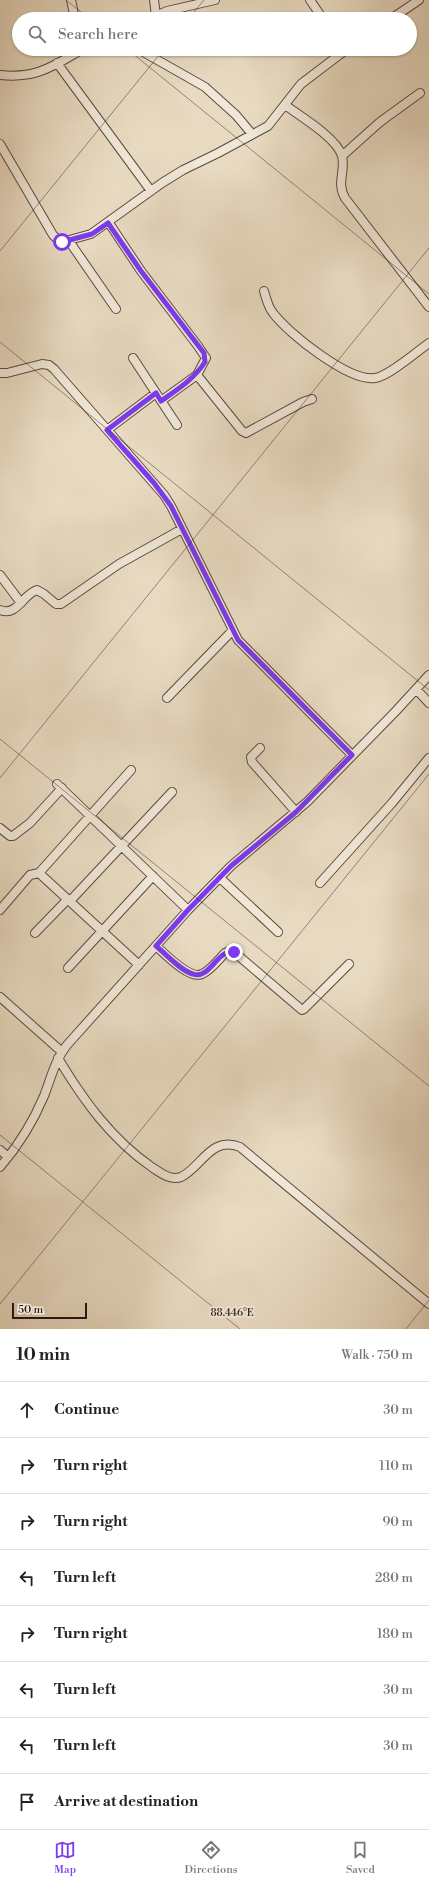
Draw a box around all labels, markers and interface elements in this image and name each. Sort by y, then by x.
search box [12,12,417,56]
icon: search [26,23,48,45]
text: Search here [58,25,138,44]
route start [53,233,71,251]
route end [225,943,243,961]
scale bar [12,1301,87,1320]
text: 50 m [18,1303,43,1317]
text: 88.446°E [210,1307,254,1319]
text: 10 min [16,1344,70,1366]
text: Walk · 750 m [341,1347,413,1363]
icon: ahead [16,1399,38,1421]
text: Continue [54,1400,119,1419]
text: 30 m [383,1402,413,1418]
icon: right [16,1455,38,1477]
text: Turn right [54,1456,128,1475]
text: 110 m [379,1458,413,1474]
icon: right [16,1511,38,1533]
text: Turn right [54,1512,128,1531]
text: 90 m [382,1514,413,1530]
icon: left [16,1567,38,1589]
text: Turn left [54,1568,116,1587]
text: 280 m [375,1570,413,1586]
icon: right [16,1623,38,1645]
text: Turn right [54,1624,128,1643]
text: 180 m [377,1626,413,1642]
icon: left [16,1679,38,1701]
text: Turn left [54,1680,116,1699]
text: 30 m [383,1682,413,1698]
icon: left [16,1735,38,1757]
text: Turn left [54,1736,116,1755]
text: 30 m [383,1738,413,1754]
icon: arrive [16,1791,38,1813]
text: Arrive at destination [54,1792,198,1811]
tab: Map [54,1839,76,1877]
tab: Directions [185,1839,238,1877]
tab: Saved [346,1839,375,1877]

